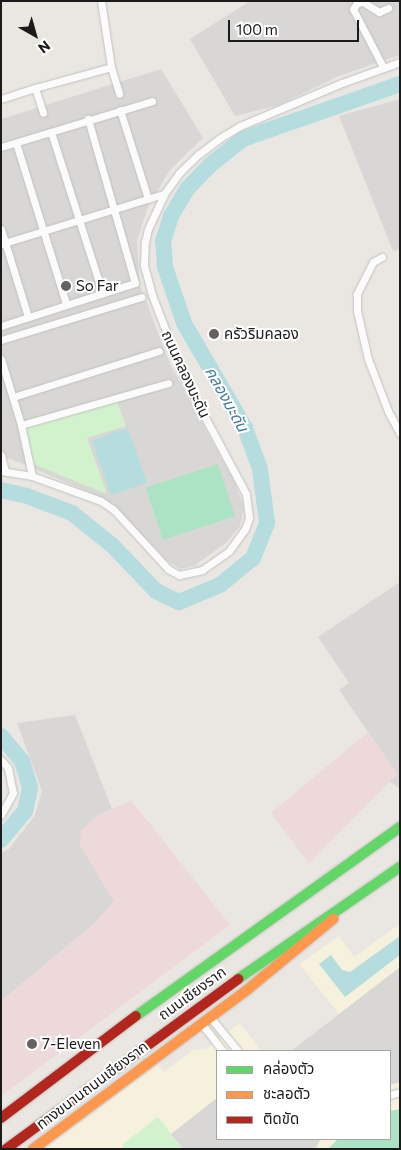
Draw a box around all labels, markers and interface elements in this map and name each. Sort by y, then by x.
north arrow [10,10,60,60]
scale bar [231,10,362,42]
text: 100 m [236,20,278,38]
text: N [35,37,54,57]
place label: So Far [76,277,119,295]
marker: So Far [60,280,72,292]
place label: ครัวริมคลอง [224,325,299,343]
street label: ถนนคลองมะดัน [158,327,214,421]
marker: ครัวริมคลอง [208,328,220,340]
water label: คลองมะดัน [201,363,253,435]
street label: ถนนเชียงราก [155,962,229,1024]
place label: 7-Eleven [42,1035,101,1053]
street label: ทางขนานถนนเชียงราก [33,1037,151,1133]
marker: 7-Eleven [26,1038,38,1050]
legend [216,1050,391,1140]
text: คล่องตัว [263,1059,314,1077]
text: ชะลอตัว [263,1084,310,1102]
text: ติดขัด [263,1109,299,1127]

